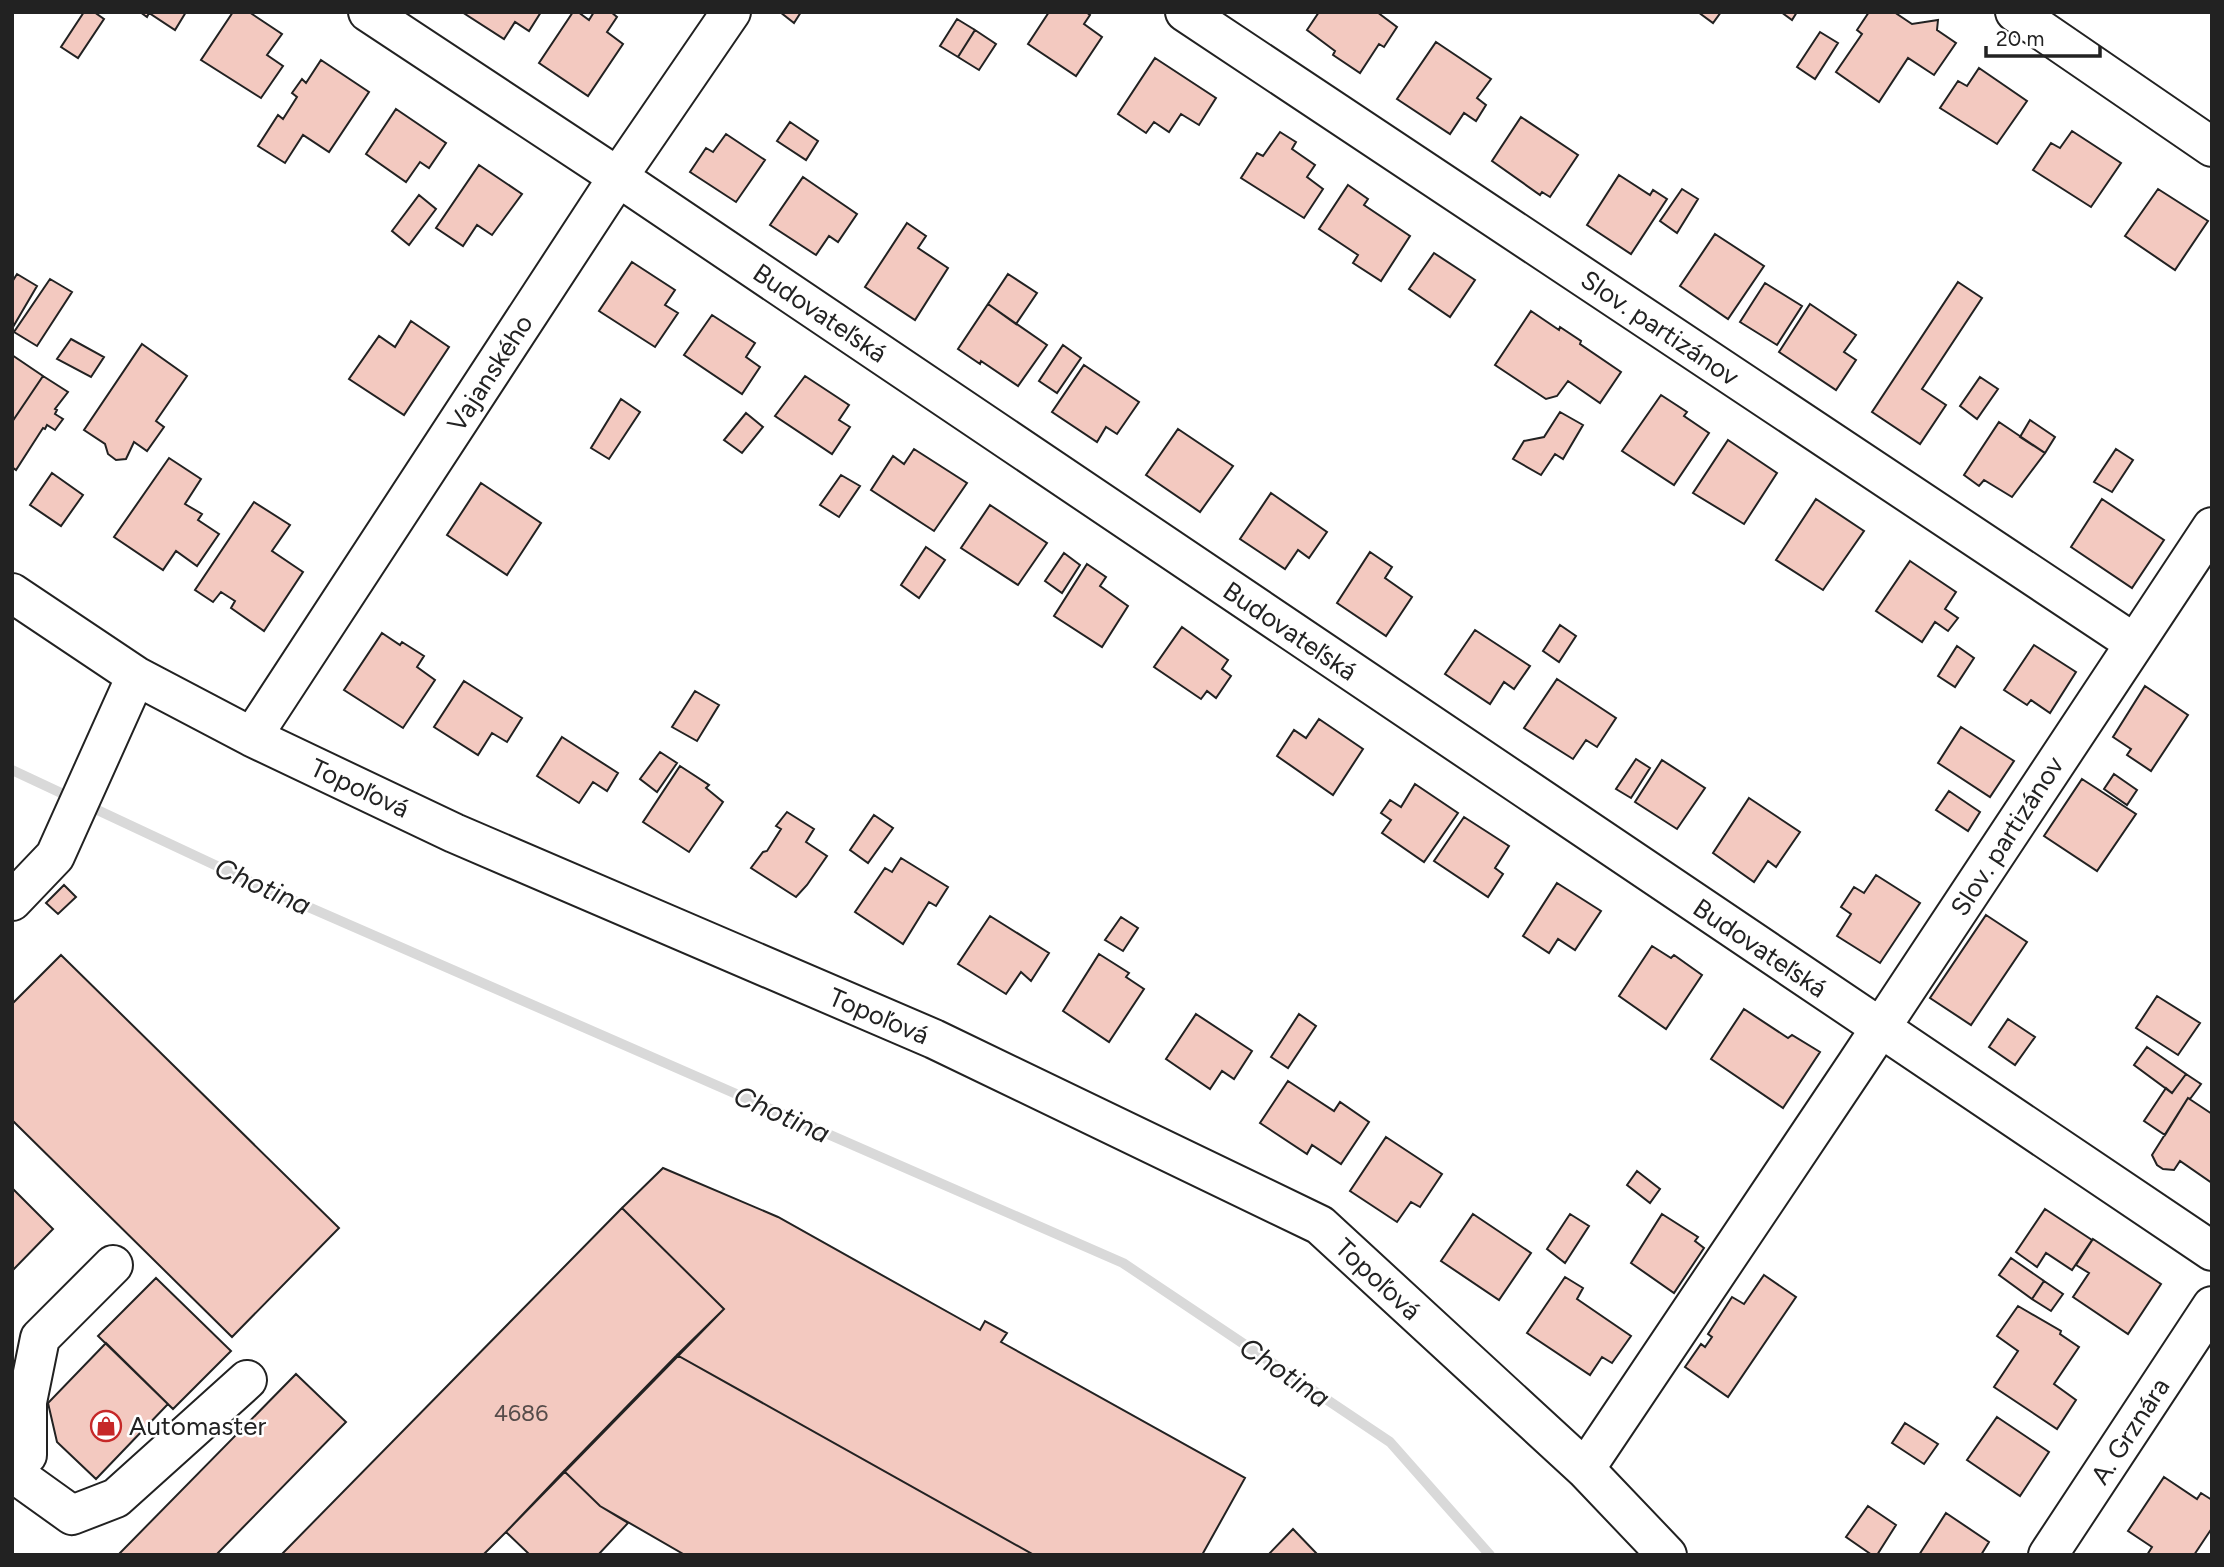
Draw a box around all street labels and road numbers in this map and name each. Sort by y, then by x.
street label: Budovateľská [747,257,893,369]
street label: Slov. partizánov [1575,263,1746,393]
street label: Vajanského [440,308,540,438]
street label: Budovateľská [1217,575,1363,687]
street label: Slov. partizánov [1944,750,2071,922]
street label: Topoľová [306,751,414,825]
street label: Budovateľská [1687,892,1833,1004]
street label: Topoľová [824,981,934,1051]
street label: Topoľová [1329,1231,1427,1327]
street label: A. Grznára [2084,1372,2176,1490]

